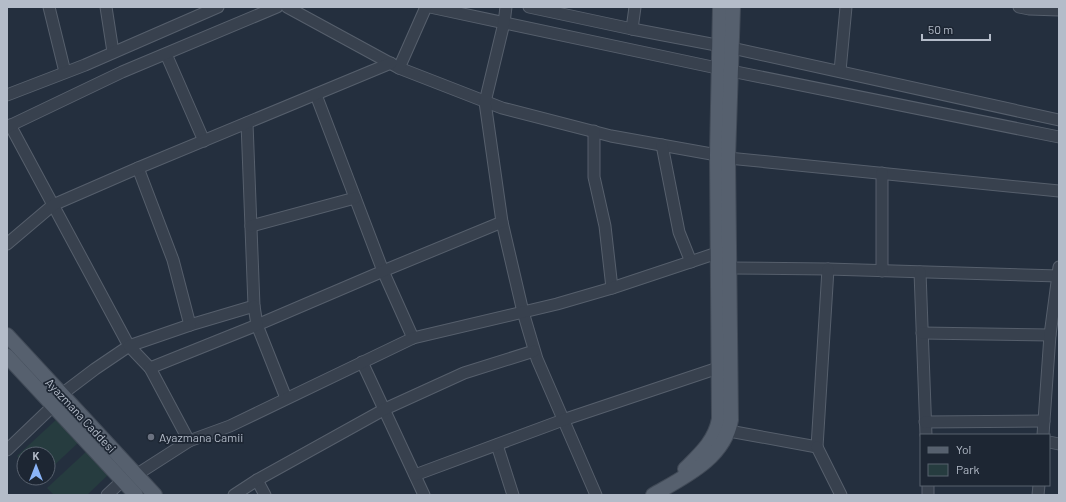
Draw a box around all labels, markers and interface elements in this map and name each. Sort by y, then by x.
scale bar [922,16,990,42]
text: 50 m [928,22,953,36]
street label: Ayazmana Caddesi [43,375,119,455]
place label: Ayazmana Camii [159,430,243,444]
marker: Ayazmana Camii [146,432,156,442]
legend [920,434,1050,486]
text: Yol [956,442,971,456]
north arrow [16,446,56,486]
text: K [33,449,40,462]
text: Park [956,462,980,476]

